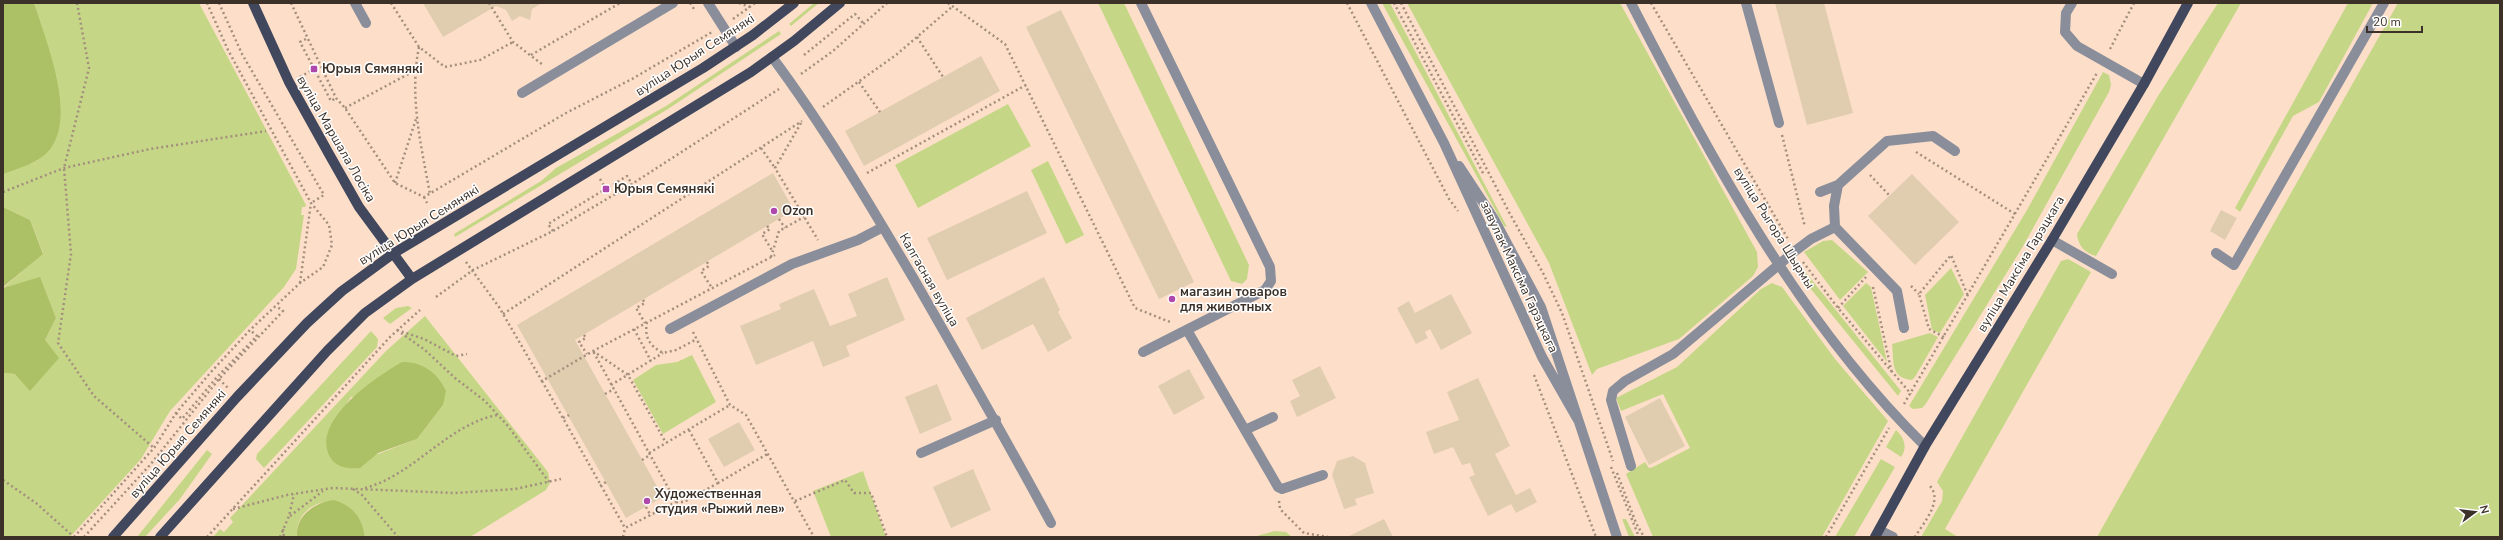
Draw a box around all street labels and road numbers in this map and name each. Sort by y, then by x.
street label: вуліца Юрыя Семянякі [632,10,758,100]
street label: вуліца Маршала Лосіка [292,72,380,206]
street label: вуліца Рыгора Шырмы [1729,164,1819,292]
street label: вуліца Юрыя Семянякі [355,181,483,269]
street label: вуліца Максіма Гарэцкага [1973,192,2069,336]
street label: завулак Максіма Гарэцкага [1476,198,1562,356]
street label: Калгасная вуліца [895,230,963,330]
street label: вуліца Юрыя Семянякі [126,386,230,502]

